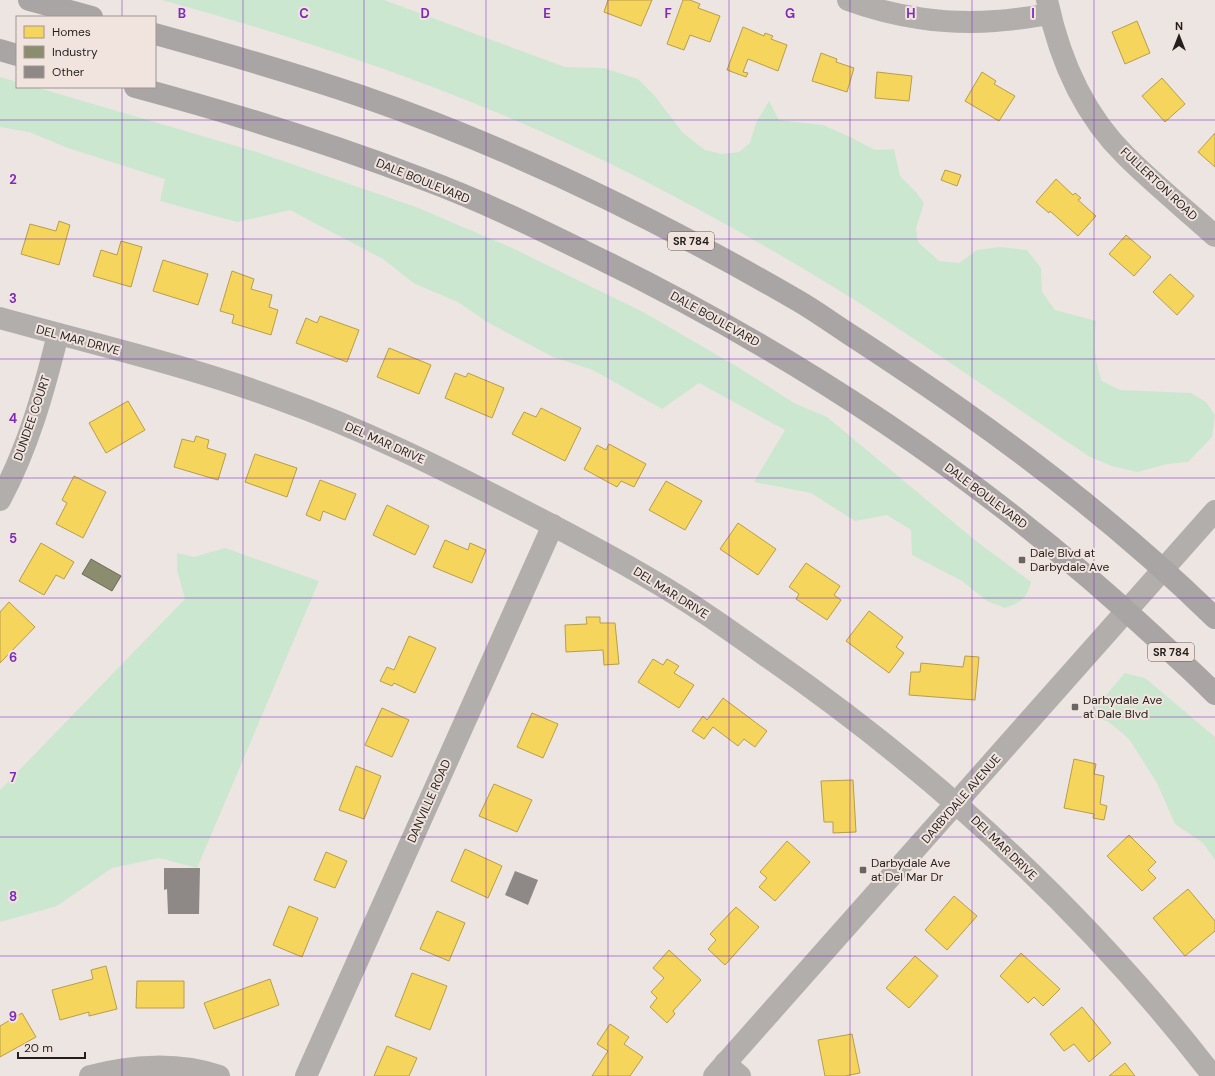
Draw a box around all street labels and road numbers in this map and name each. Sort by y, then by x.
street label: FULLERTON ROAD [1117,144,1201,224]
street label: DALE BOULEVARD [374,155,472,207]
road number: SR 784 [668,232,714,250]
street label: DALE BOULEVARD [668,288,762,350]
street label: DEL MAR DRIVE [34,321,122,359]
street label: DUNDEE COURT [10,373,54,463]
street label: DEL MAR DRIVE [342,418,428,468]
street label: DALE BOULEVARD [941,460,1031,532]
street label: DEL MAR DRIVE [630,563,712,623]
road number: SR 784 [1148,643,1194,661]
street label: DARBYDALE AVENUE [918,751,1004,847]
street label: DANVILLE ROAD [404,757,454,845]
street label: DEL MAR DRIVE [968,812,1041,884]

